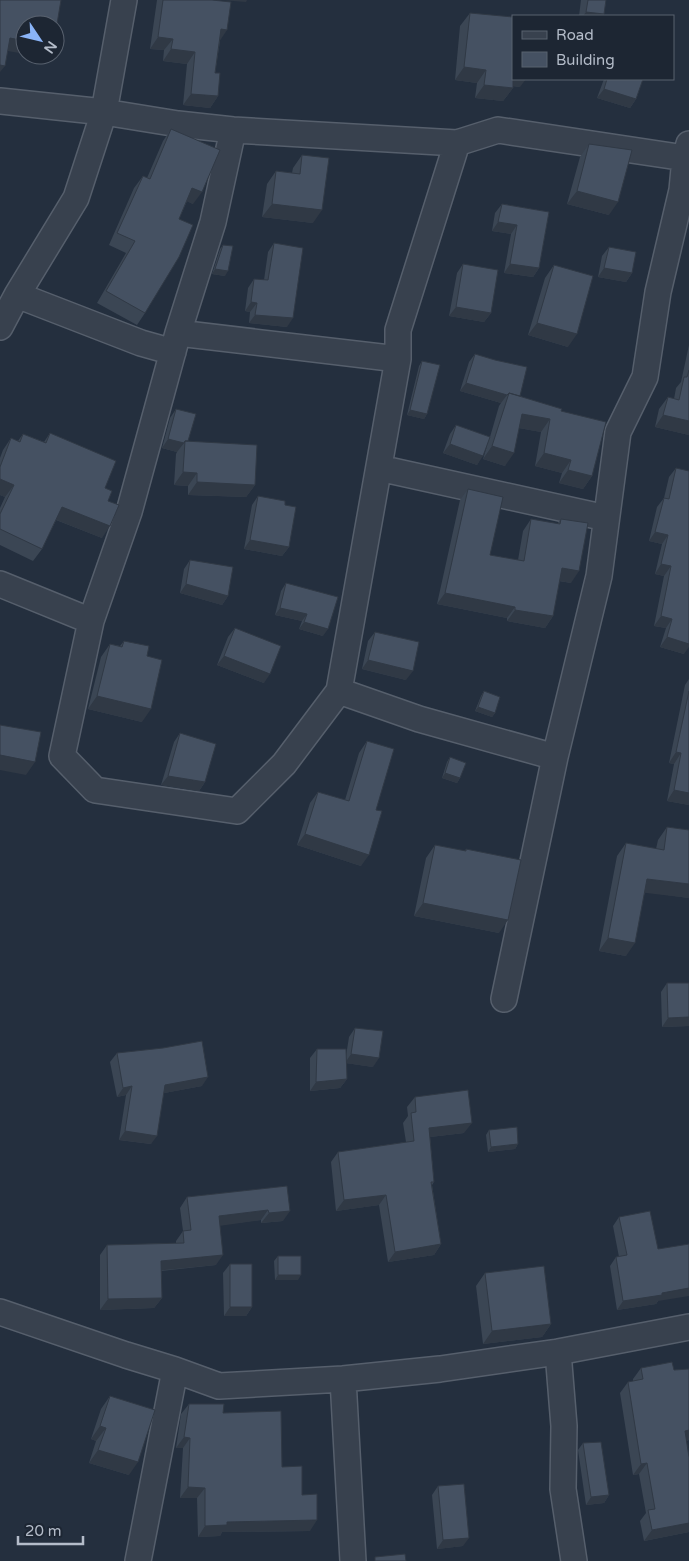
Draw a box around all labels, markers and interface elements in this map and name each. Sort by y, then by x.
north arrow [15,15,65,65]
legend [512,15,674,80]
text: Road [556,26,594,44]
text: N [40,38,60,57]
text: Building [556,51,615,69]
scale bar [18,1514,82,1546]
text: 20 m [25,1522,62,1540]

